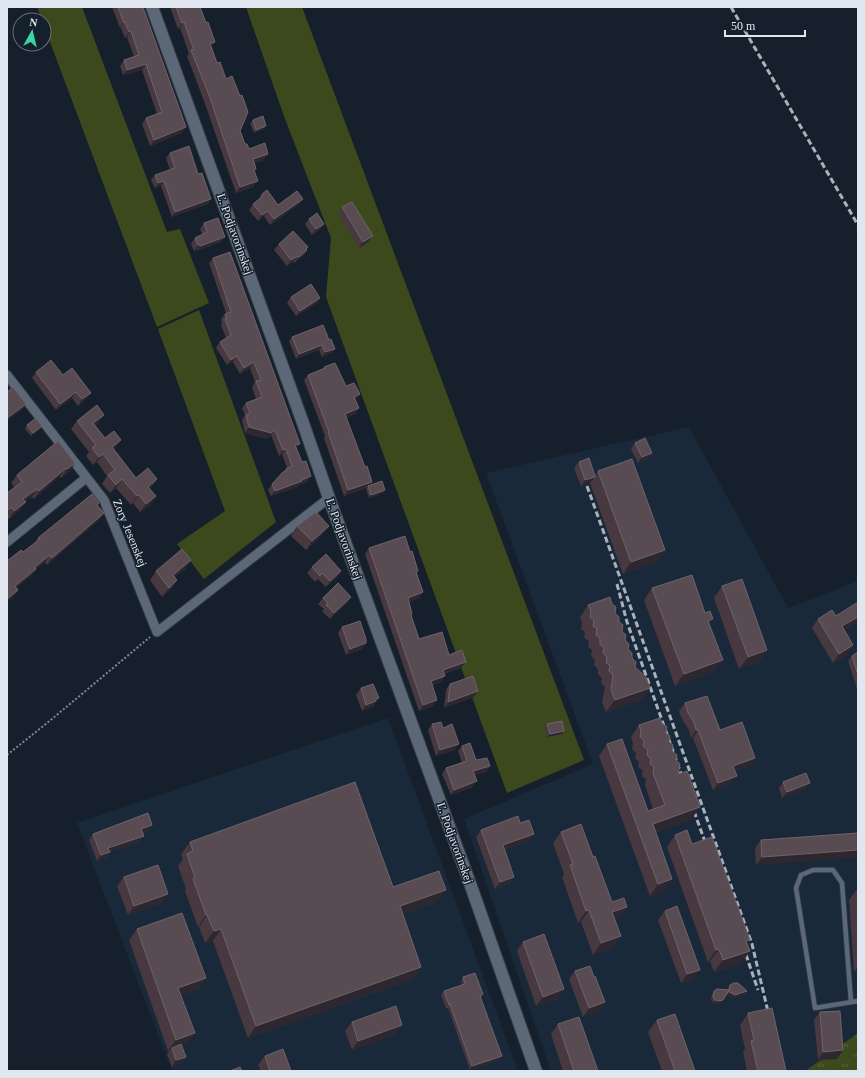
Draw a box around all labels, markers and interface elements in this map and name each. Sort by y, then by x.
north arrow [12,12,52,52]
scale bar [725,12,805,38]
text: N [29,16,38,29]
text: 50 m [731,19,756,33]
street label: Ľ. Podjavorinskej [214,192,256,276]
street label: Zory Jesenskej [110,497,150,569]
street label: Ľ. Podjavorinskej [323,497,365,581]
street label: Ľ. Podjavorinskej [434,801,476,885]

